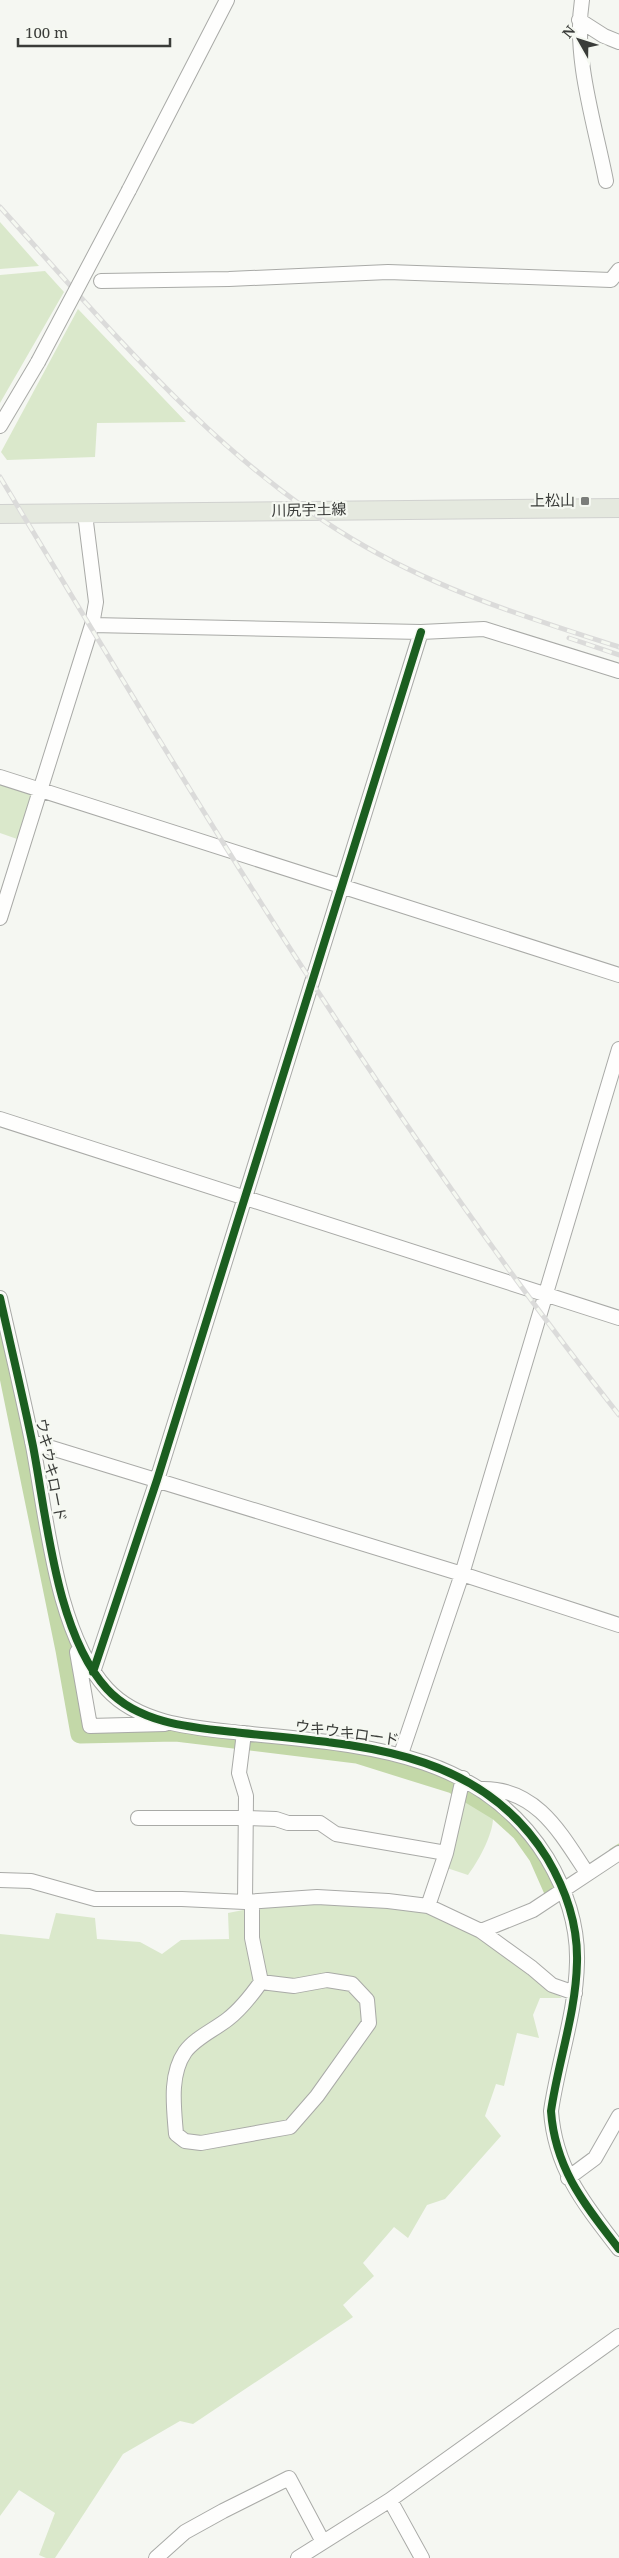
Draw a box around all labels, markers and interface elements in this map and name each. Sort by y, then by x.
scale bar [18,15,170,47]
north arrow [554,15,604,65]
text: N [558,21,579,42]
text: 100 m [25,22,68,42]
place label: 上松山 [530,490,575,510]
marker: 上松山 [579,495,591,507]
street label: 川尻宇土線 [271,498,347,520]
street label: ウキウキロード [32,1416,72,1523]
street label: ウキウキロード [294,1715,401,1749]

